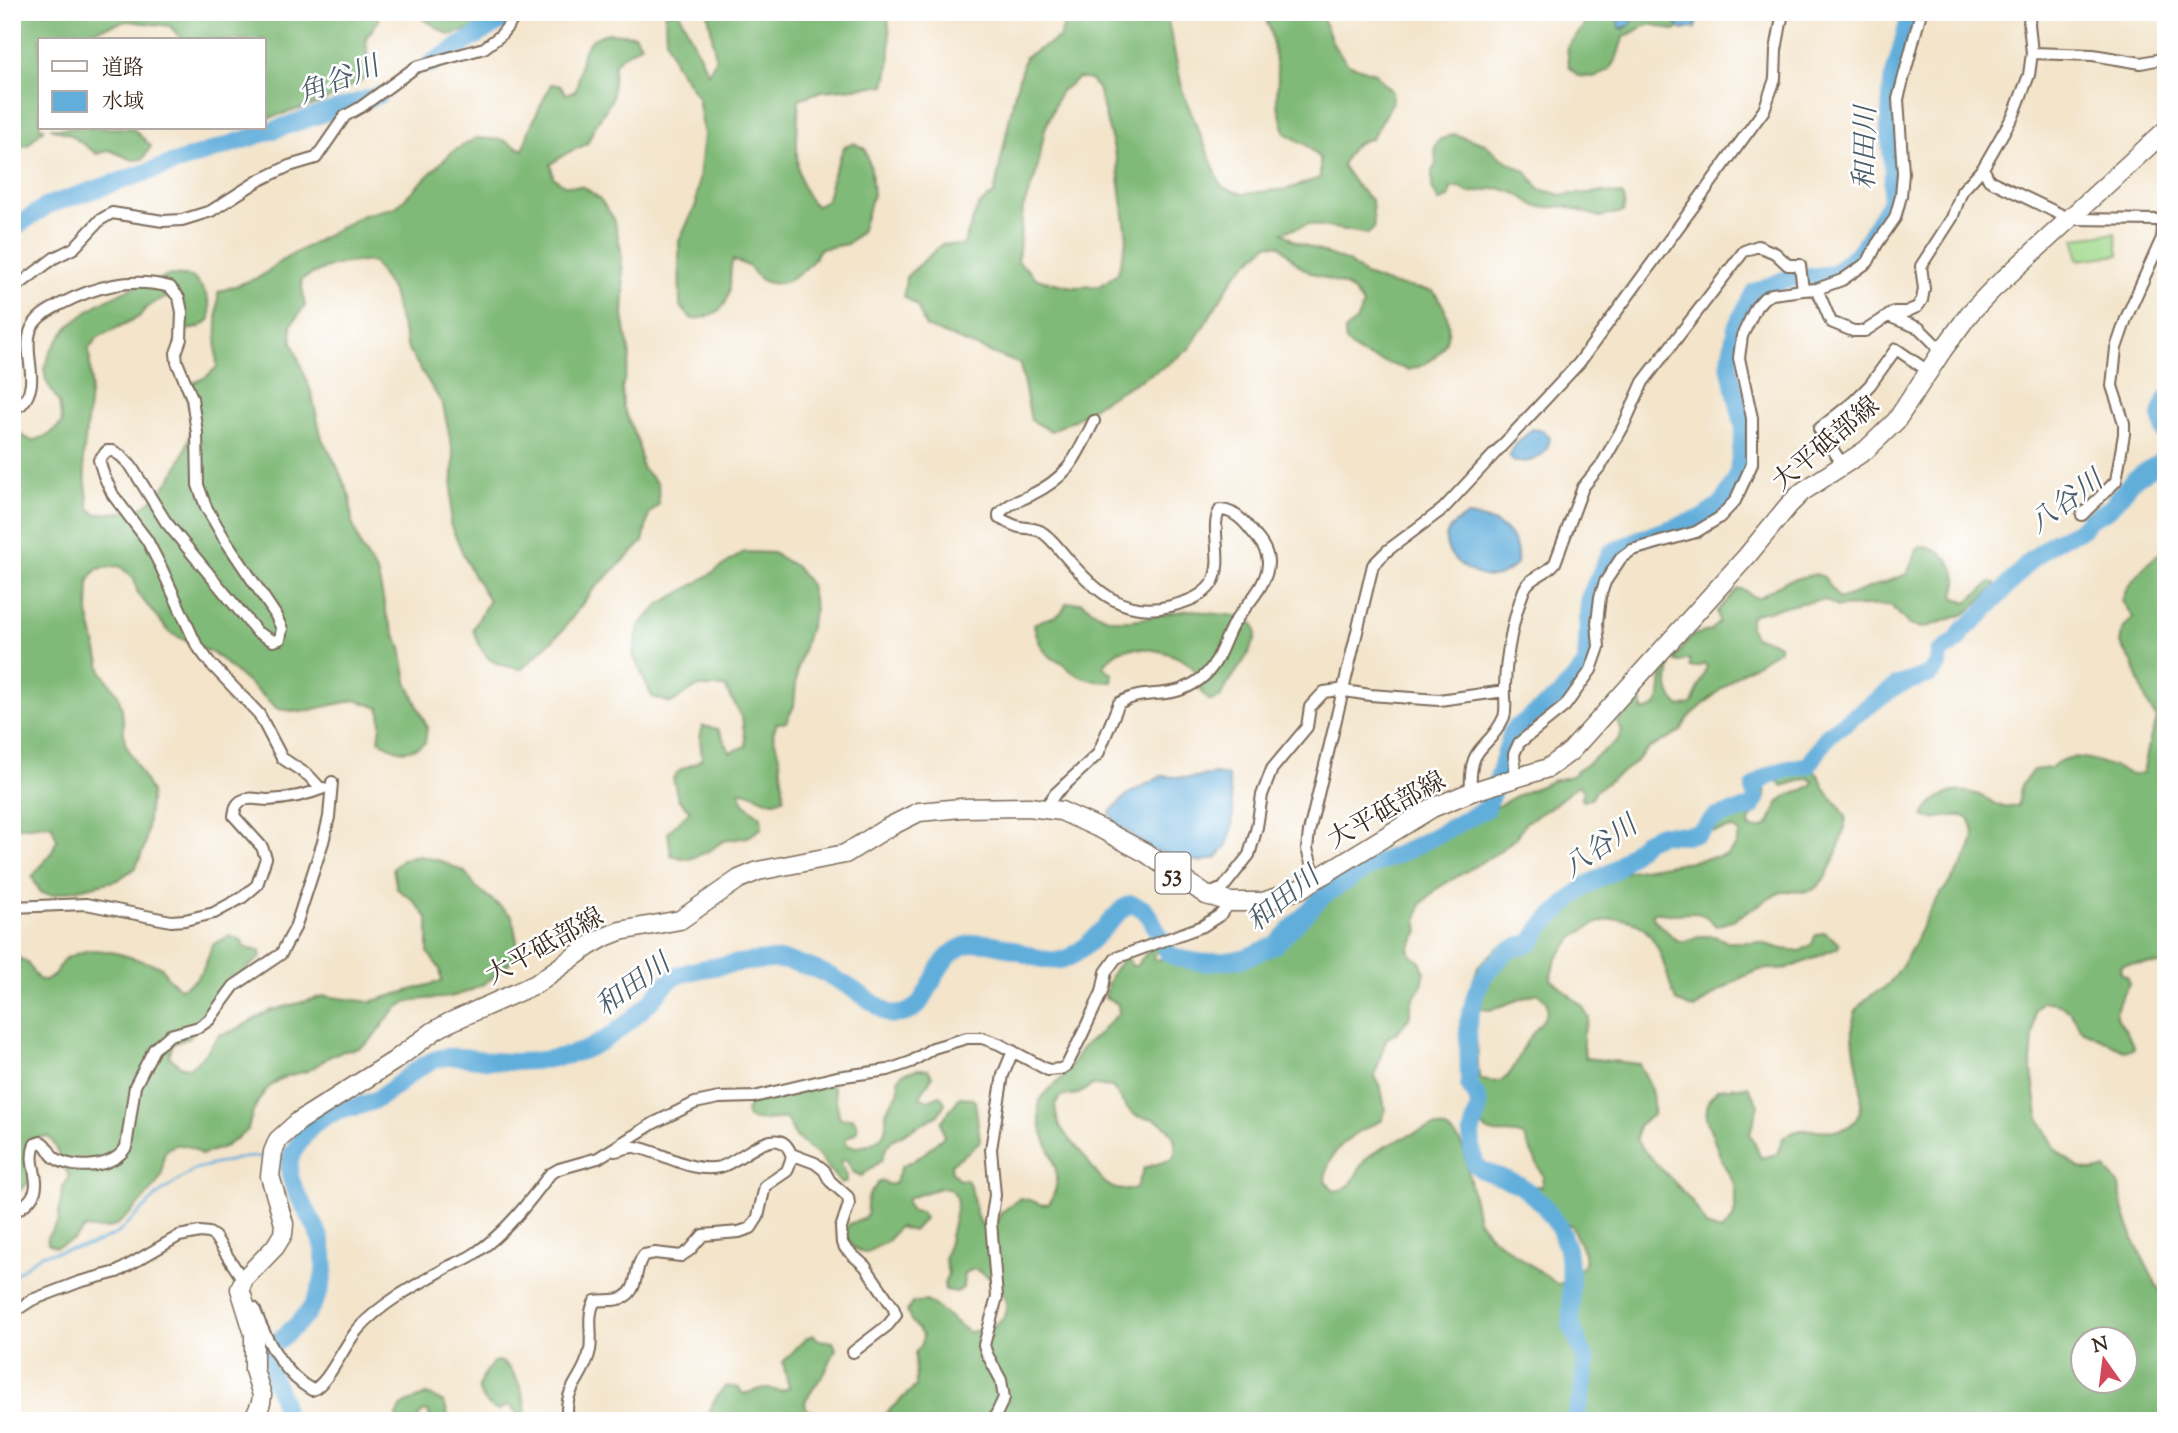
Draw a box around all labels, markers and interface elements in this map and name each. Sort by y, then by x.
legend [38,38,266,130]
water label: 角谷川 [293,47,388,116]
text: 道路 [102,54,144,84]
text: 水域 [102,88,144,118]
water label: 和田川 [1846,103,1888,190]
street label: 大平砥部線 [1765,389,1888,501]
water label: 八谷川 [2021,460,2115,545]
street label: 大平砥部線 [1321,763,1453,859]
water label: 八谷川 [1555,806,1649,889]
road number: 53 [1156,852,1190,894]
water label: 和田川 [1239,856,1331,942]
street label: 大平砥部線 [479,899,611,995]
water label: 和田川 [588,944,682,1027]
north arrow [2070,1324,2140,1394]
text: N [2090,1331,2111,1361]

